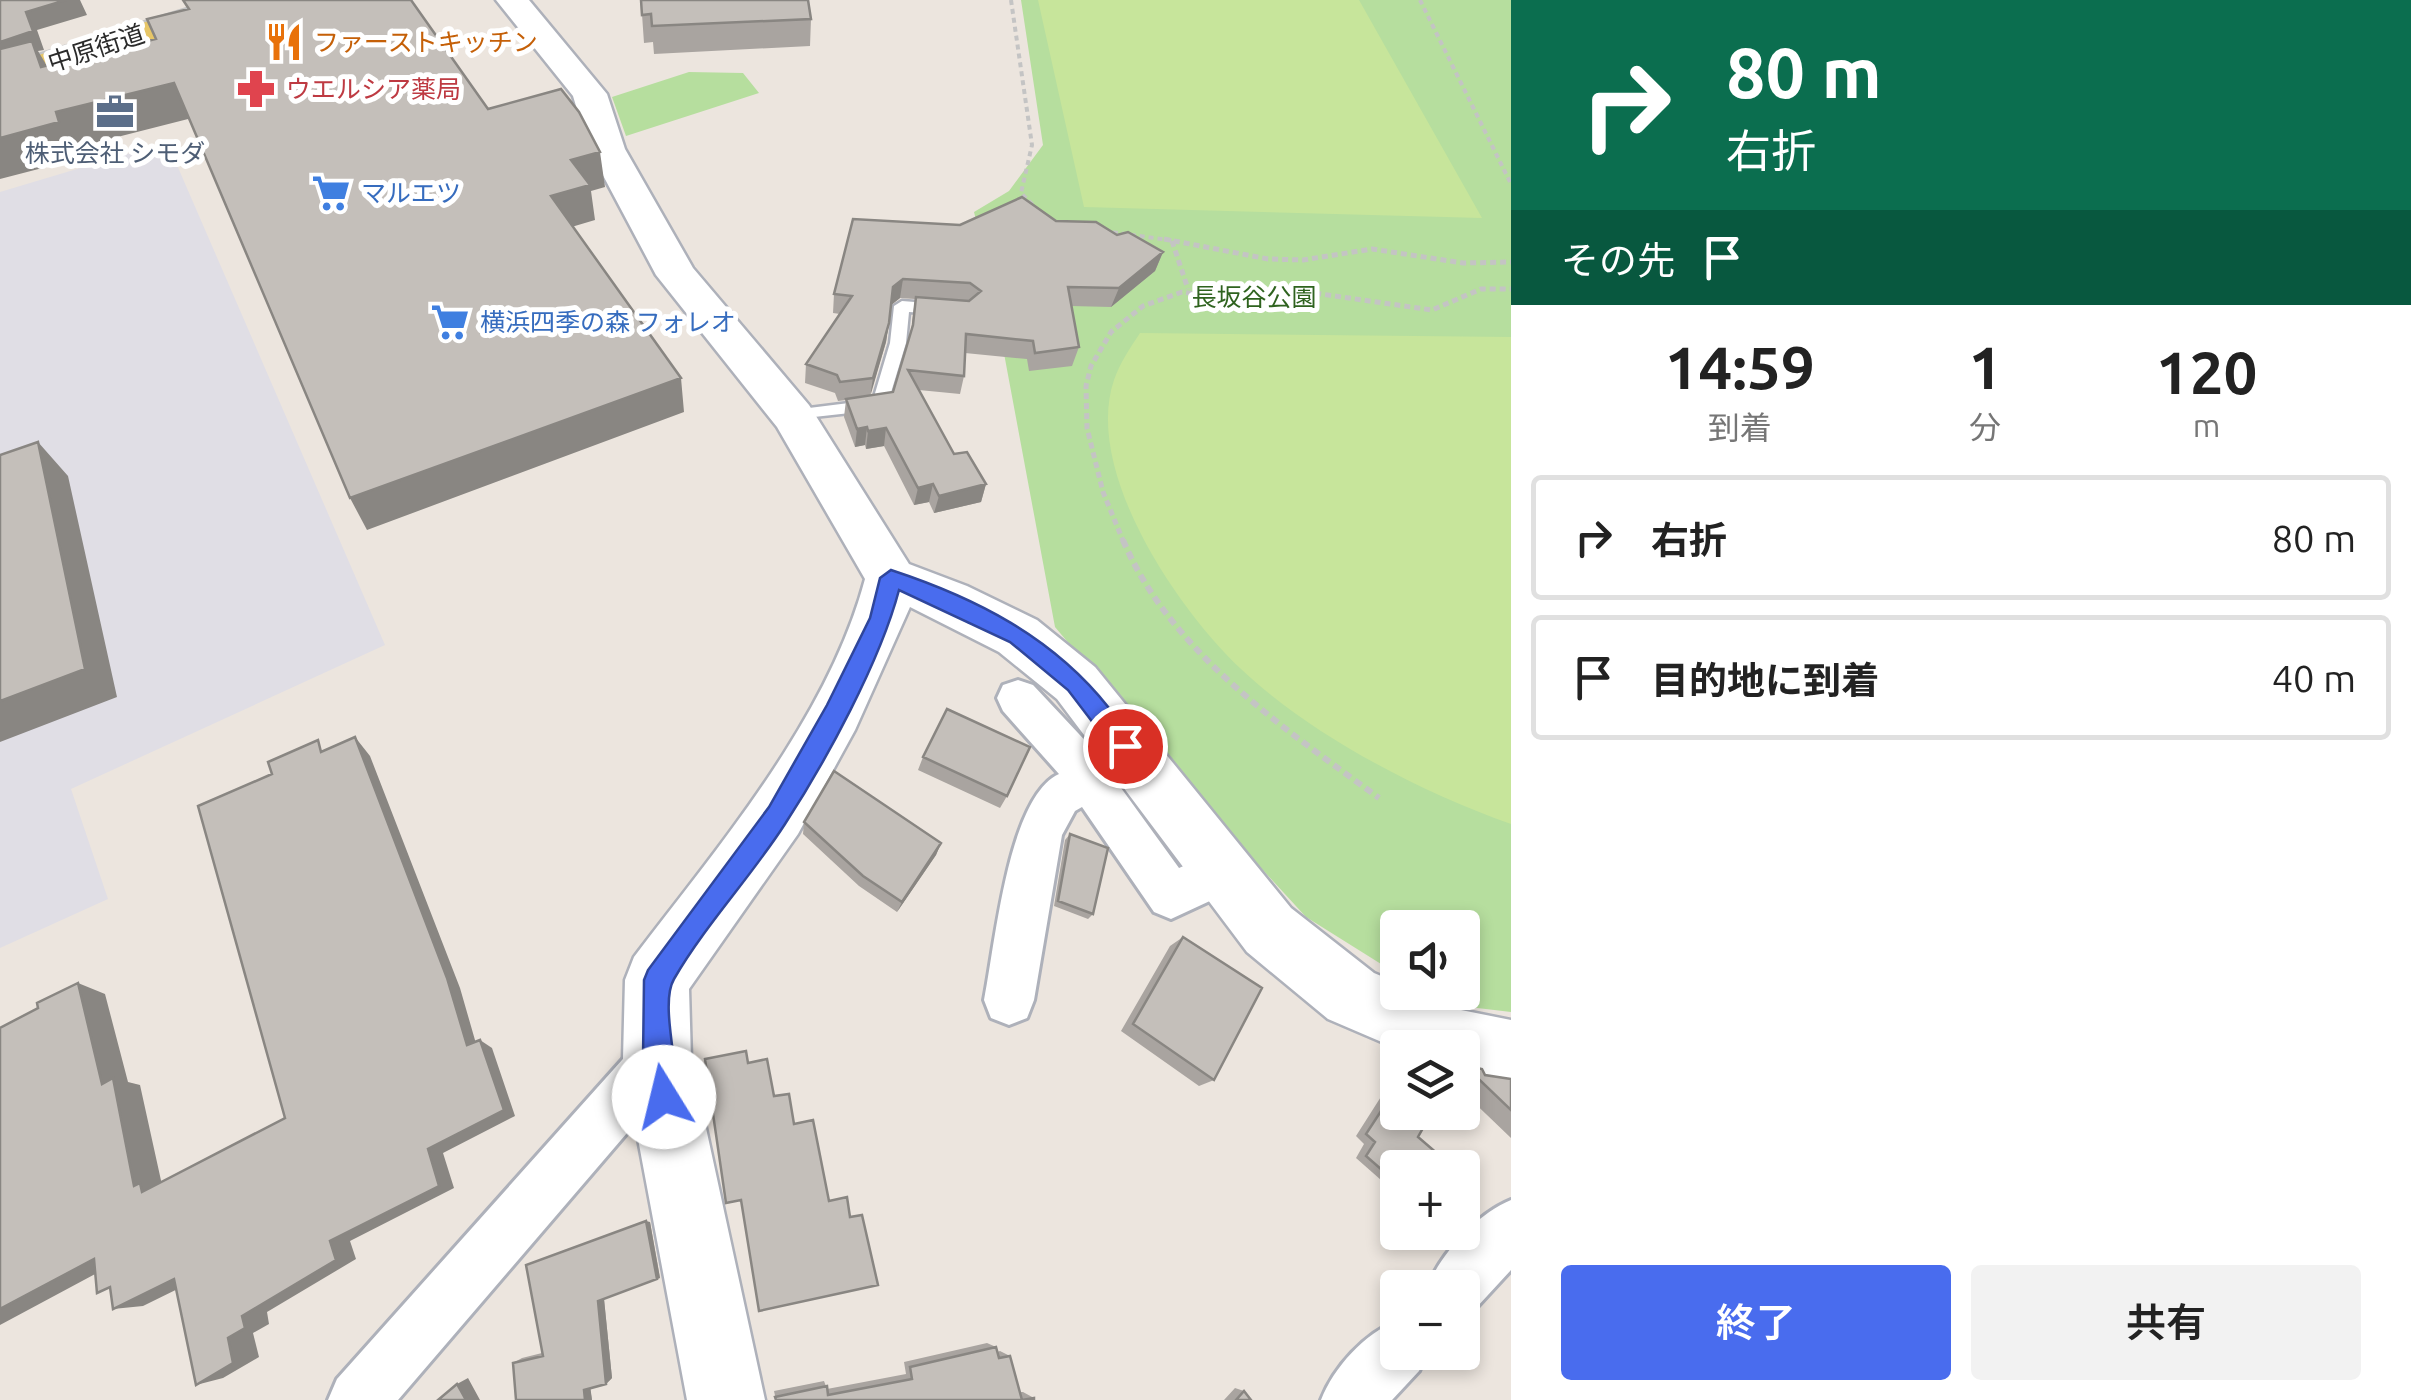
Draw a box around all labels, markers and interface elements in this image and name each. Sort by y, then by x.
street label: 中原街道 [44,19,148,77]
restaurant icon: ファーストキッチン [263,21,305,63]
place label: ファーストキッチン [314,28,538,56]
text: 80 m [1726,33,1882,111]
icon: right [1561,40,1691,170]
pharmacy icon: ウエルシア薬局 [235,68,277,110]
place label: ウエルシア薬局 [286,75,461,103]
office icon: 株式会社 シモダ [94,91,136,133]
text: 右折 [1726,125,1816,176]
place label: 株式会社 シモダ [25,139,205,167]
supermarket icon: マルエツ [310,172,352,214]
place label: マルエツ [361,179,461,207]
icon: arrive [1695,230,1750,285]
text: その先 [1561,239,1675,281]
park label: 長坂谷公園 [1191,283,1317,311]
supermarket icon: 横浜四季の森 フォレオ [429,301,471,343]
place label: 横浜四季の森 フォレオ [480,308,736,336]
text: 14:59 [1665,333,1815,400]
text: 1 [1968,333,2002,400]
text: 120 [2156,338,2257,405]
text: m [2193,407,2220,443]
text: 到着 [1708,409,1772,445]
text: 分 [1969,409,2001,445]
icon: right [1566,510,1621,565]
text: 80 m [2272,517,2356,559]
text: 右折 [1651,519,1727,561]
icon: arrive [1566,650,1621,705]
text: 40 m [2272,657,2356,699]
text: 目的地に到着 [1651,659,1879,701]
pin [1083,704,1168,789]
icon: arrive [1098,719,1153,774]
map controls [1380,910,1480,1370]
button: sound [1380,910,1480,1010]
button: layers [1380,1030,1480,1130]
position arrow [612,1045,716,1149]
button: + [1380,1150,1480,1250]
button: 終了 [1561,1265,1951,1380]
button: 共有 [1971,1265,2361,1380]
button: − [1380,1270,1480,1370]

